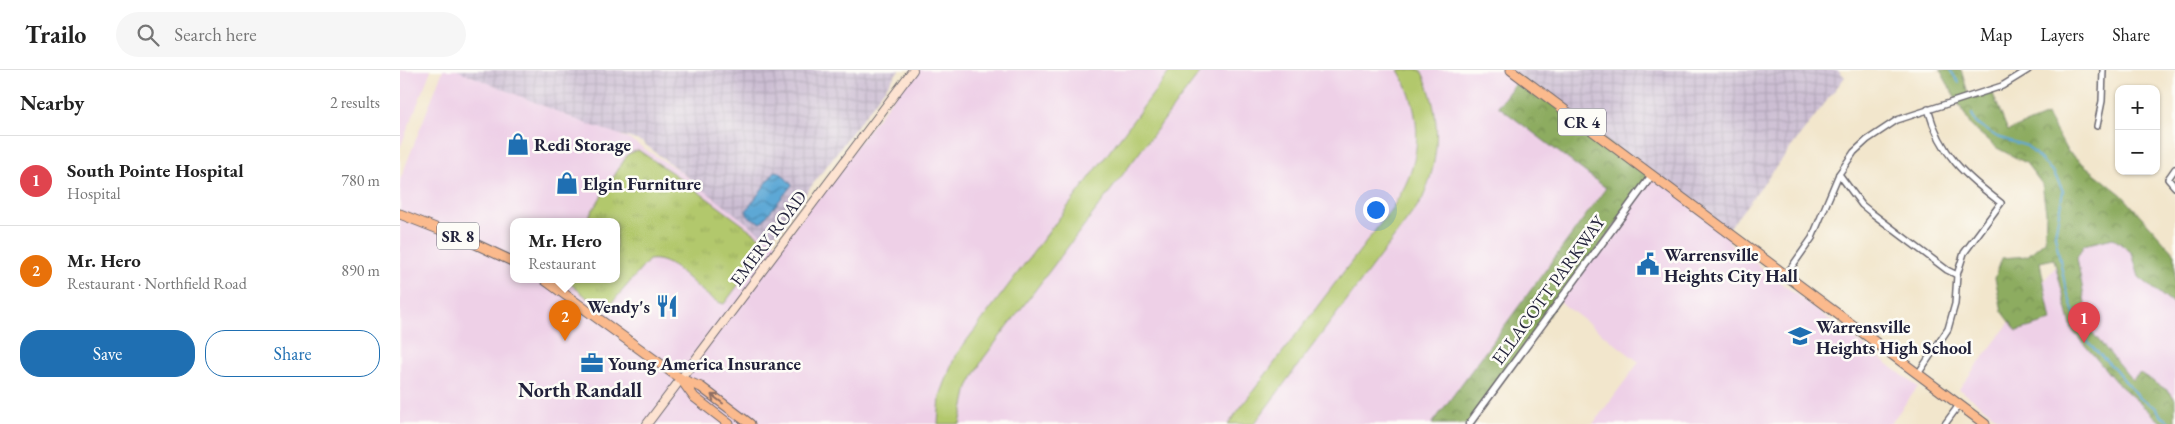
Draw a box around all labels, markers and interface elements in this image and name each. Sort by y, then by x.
search box [116,12,466,57]
text: Trailo [25,19,86,50]
icon: search [134,21,162,49]
text: Search here [174,22,257,47]
text: Map [1980,23,2012,46]
text: Layers [2040,23,2084,46]
text: Share [2112,23,2150,46]
map controls [2115,85,2160,175]
button: + [2115,85,2160,130]
text: Nearby [20,89,84,116]
text: 2 results [330,92,380,113]
road number: CR 4 [1558,108,1606,136]
button: − [2115,130,2160,175]
shop icon: Redi Storage [505,131,531,157]
place label: Redi Storage [534,133,632,156]
text: South Pointe Hospital [67,158,244,183]
text: 1 [32,170,40,191]
text: 780 m [341,170,380,191]
shop icon: Elgin Furniture [554,170,580,196]
place label: Elgin Furniture [583,172,702,195]
text: Hospital [67,183,121,204]
street label: EMERY ROAD [725,186,811,290]
your location [1363,197,1389,223]
street label: ELLACOTT PARKWAY [1486,210,1611,369]
popup [510,218,620,283]
road number: SR 8 [437,223,479,250]
text: Mr. Hero [528,228,602,253]
place label: Warrensville Heights City Hall [1664,243,1798,287]
text: Mr. Hero [67,248,141,273]
public building icon: Warrensville Heights City Hall [1635,251,1661,277]
text: Restaurant [528,253,596,274]
text: 2 [32,260,40,281]
text: 890 m [341,260,380,281]
text: Restaurant · Northfield Road [67,273,247,294]
restaurant icon: Wendy's [654,293,680,319]
place label: Wendy's [587,295,650,318]
pin: 2 [549,300,581,341]
pin: 1 [2068,302,2100,343]
place label: Warrensville Heights High School [1816,315,1972,359]
school or university icon: Warrensville Heights High School [1787,323,1813,349]
button: Save [20,330,195,377]
button: Share [205,330,380,377]
office icon: Young America Insurance [579,350,605,376]
place label: Young America Insurance [608,352,801,375]
district label: North Randall [518,377,642,403]
one-way arrow [710,394,724,404]

